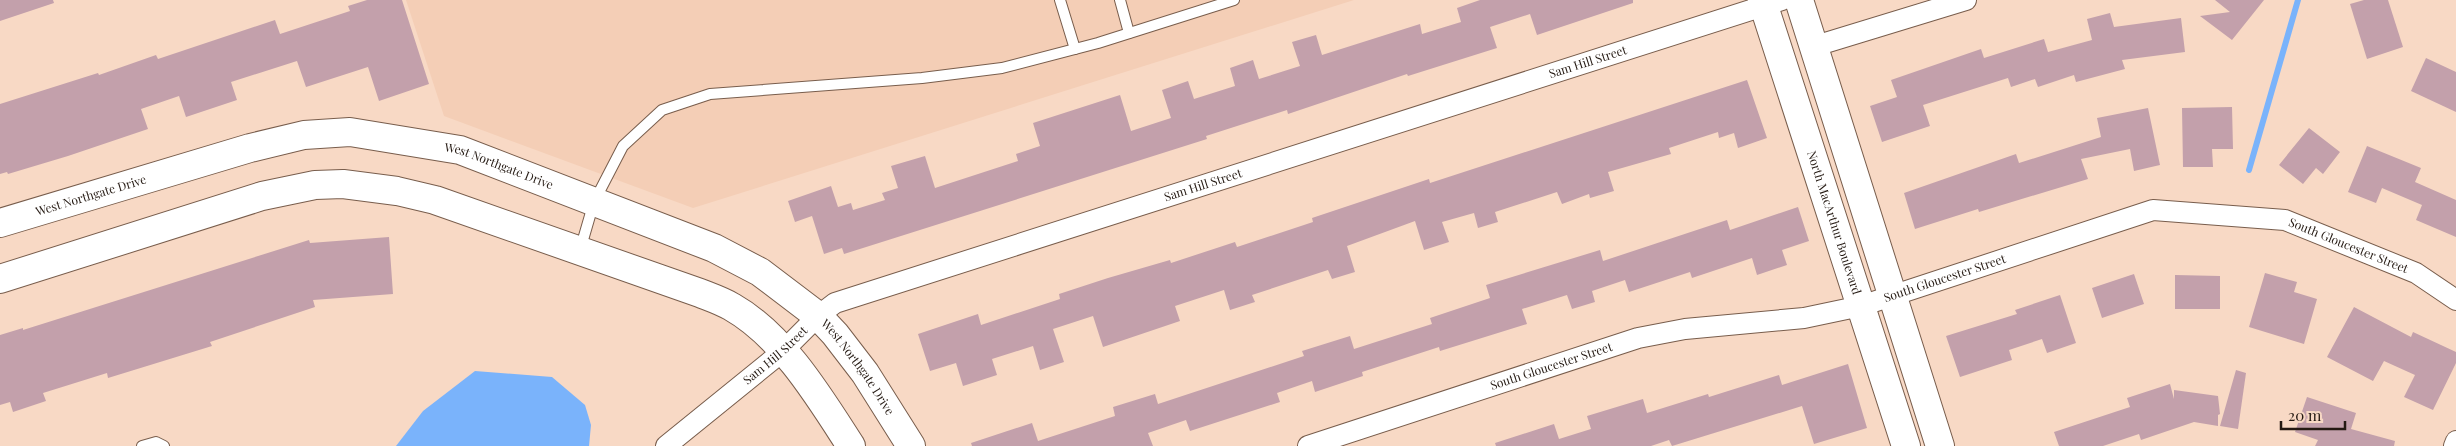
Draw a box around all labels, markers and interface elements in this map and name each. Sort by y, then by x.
street label: Sam Hill Street [1547,41,1629,81]
street label: West Northgate Drive [443,138,556,192]
street label: North MacArthur Boulevard [1804,148,1866,296]
street label: Sam Hill Street [1162,164,1244,204]
street label: West Northgate Drive [32,171,148,219]
street label: South Gloucester Street [2287,213,2412,276]
street label: South Gloucester Street [1881,250,2008,305]
street label: West Northgate Drive [817,315,898,418]
street label: Sam Hill Street [739,322,811,387]
street label: South Gloucester Street [1488,338,1615,393]
scale bar [2281,398,2345,430]
text: 20 m [2288,405,2322,425]

